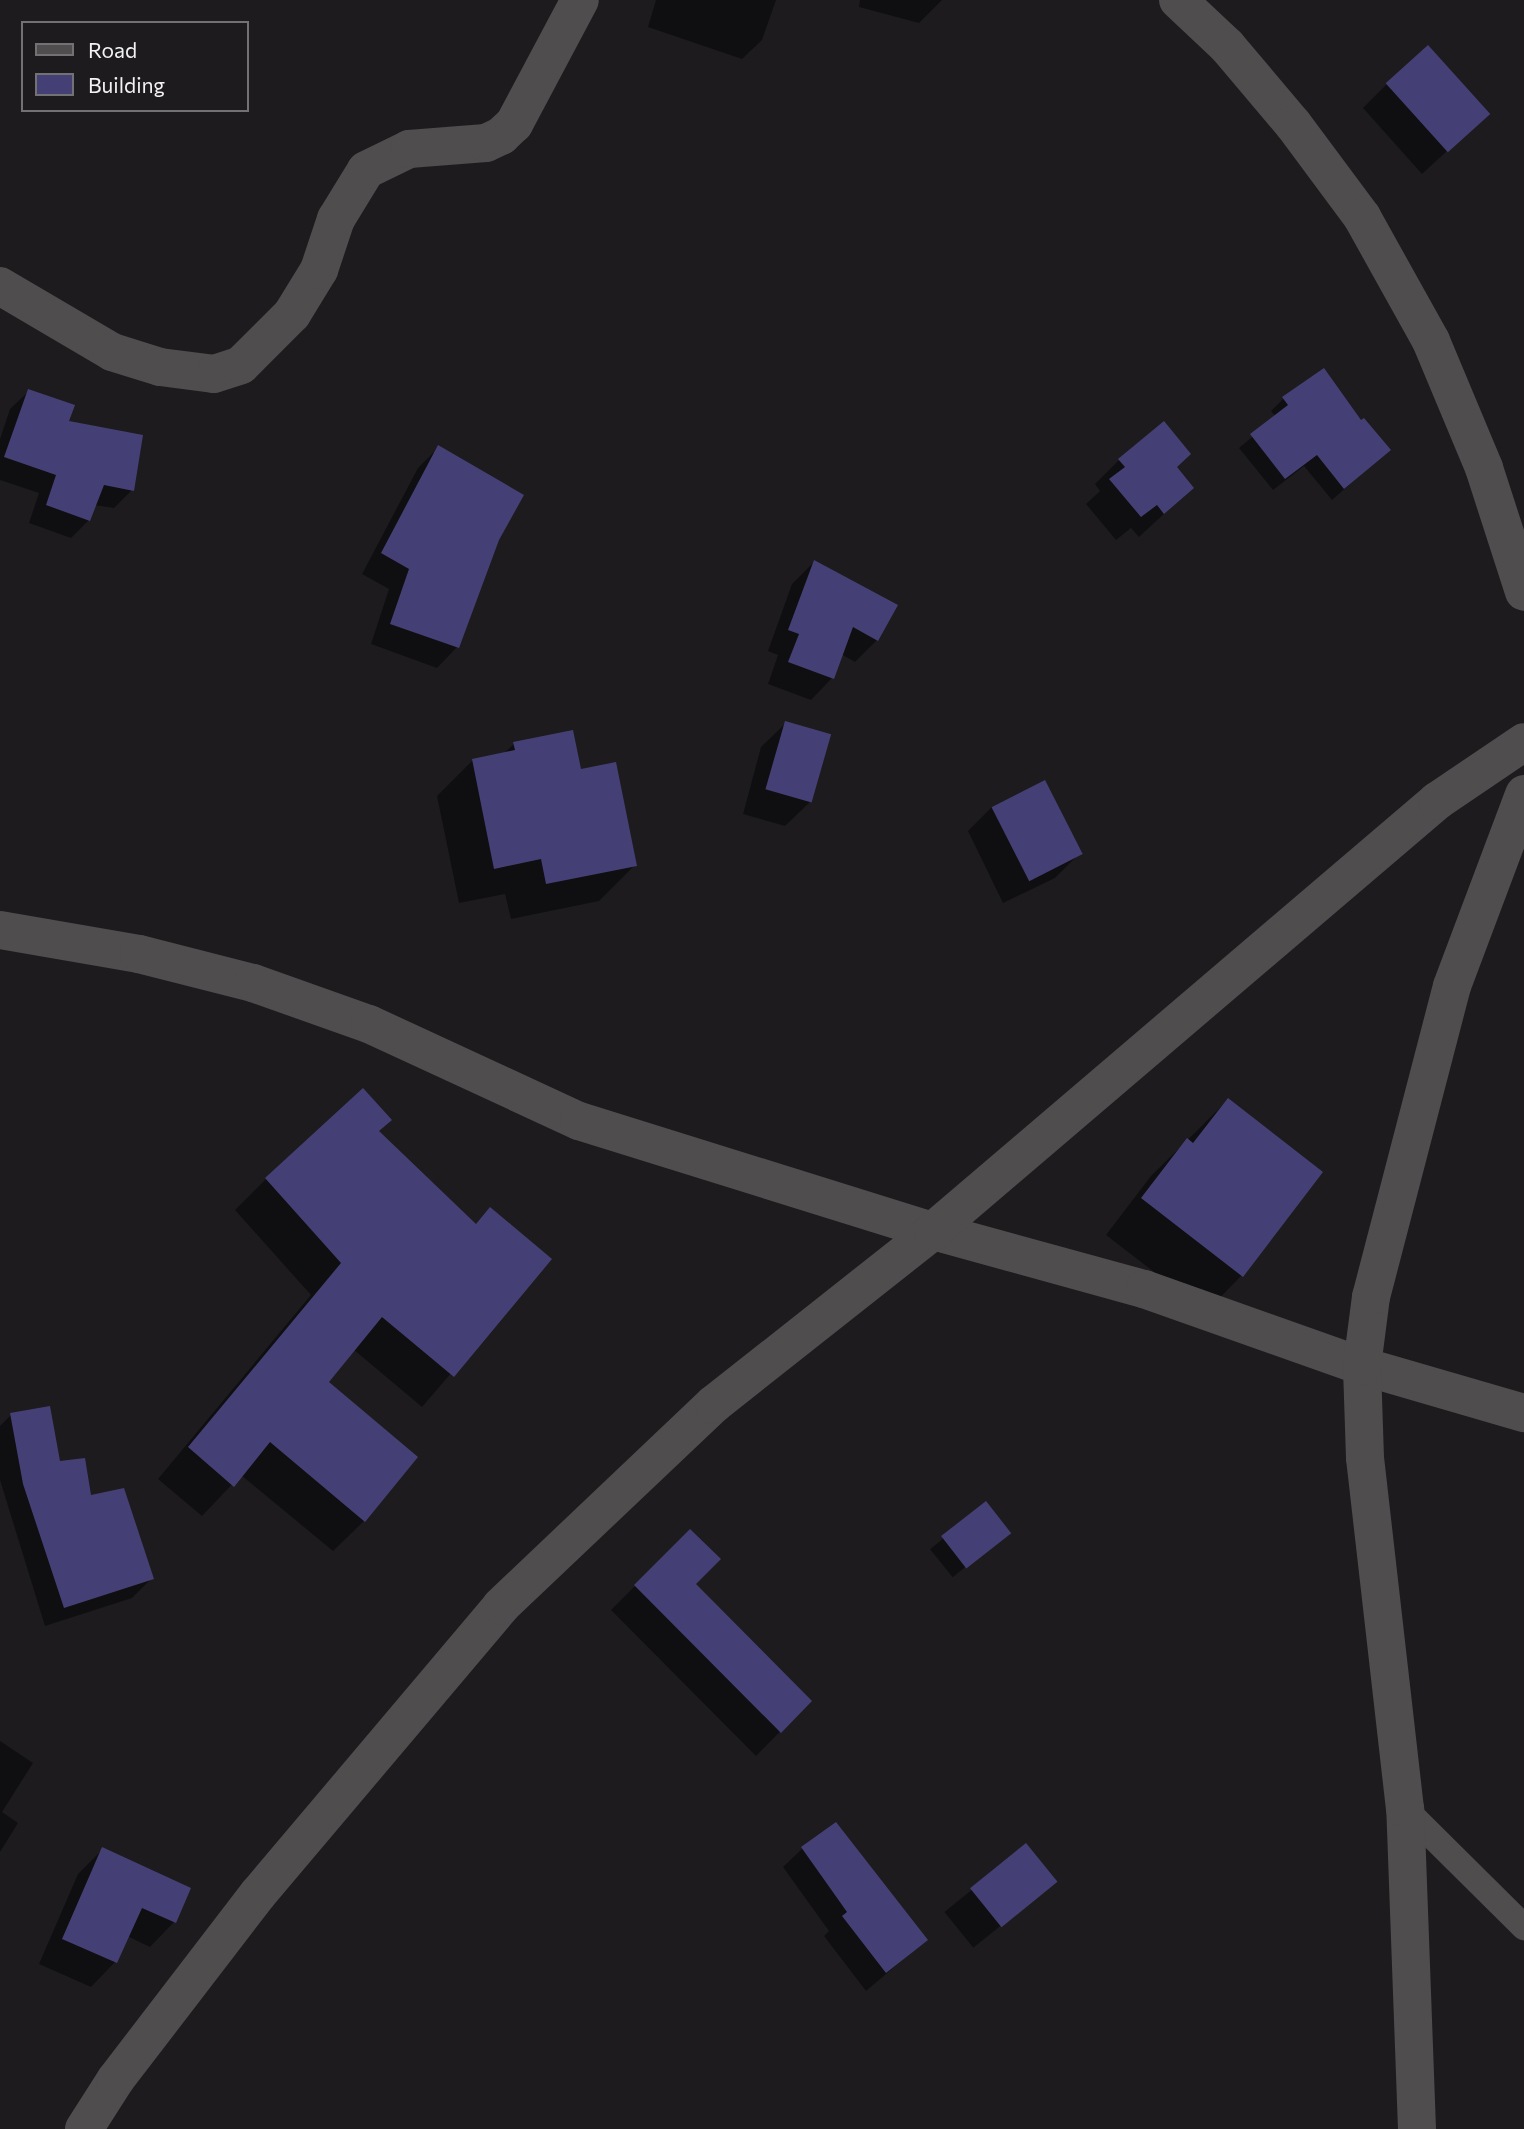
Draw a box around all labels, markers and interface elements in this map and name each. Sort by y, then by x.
legend [21,21,248,112]
text: Road [88,37,137,62]
text: Building [88,72,165,97]

